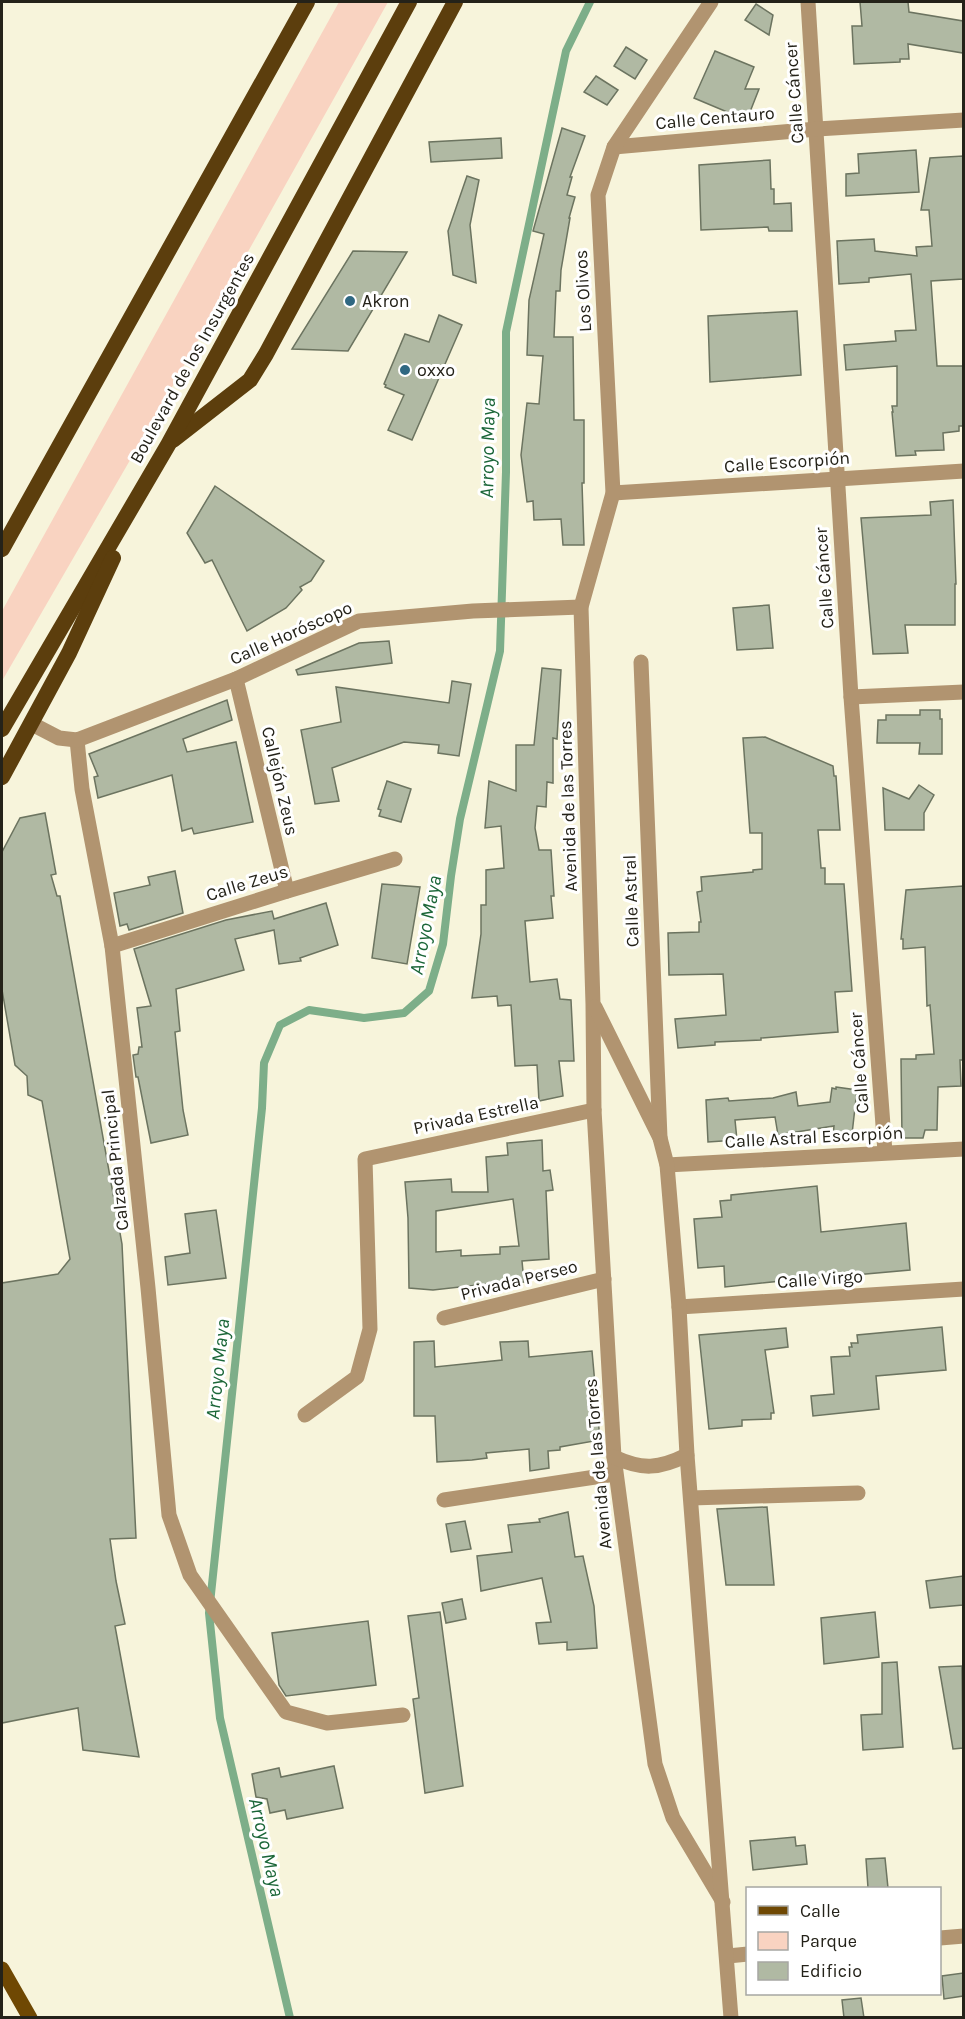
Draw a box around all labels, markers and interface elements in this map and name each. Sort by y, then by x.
street label: Calle Cáncer [779,41,809,144]
street label: Calle Centauro [654,102,776,134]
street label: Boulevard de los Insurgentes [125,249,259,467]
street label: Los Olivos [570,249,596,333]
place label: Akron [362,290,410,312]
marker: Akron [343,294,357,308]
place label: oxxo [417,359,455,381]
marker: oxxo [398,363,412,377]
water label: Arroyo Maya [475,397,500,499]
street label: Calle Escorpión [723,447,851,477]
street label: Calle Cáncer [809,526,839,629]
street label: Calle Horóscopo [226,596,356,670]
street label: Avenida de las Torres [554,720,582,892]
street label: Callejón Zeus [257,724,303,838]
street label: Calle Astral [618,854,644,948]
street label: Calle Zeus [203,860,291,906]
water label: Arroyo Maya [405,873,446,977]
street label: Calle Cáncer [844,1011,874,1114]
street label: Calzada Principal [97,1088,133,1232]
street label: Privada Estrella [411,1091,541,1139]
street label: Calle Astral Escorpión [724,1121,904,1153]
street label: Privada Perseo [458,1255,580,1305]
street label: Calle Virgo [776,1265,864,1293]
water label: Arroyo Maya [201,1318,234,1420]
street label: Avenida de las Torres [580,1378,616,1550]
water label: Arroyo Maya [244,1795,289,1899]
legend [746,1887,941,1995]
text: Calle [800,1900,840,1922]
text: Parque [800,1930,857,1952]
text: Edificio [800,1960,862,1982]

